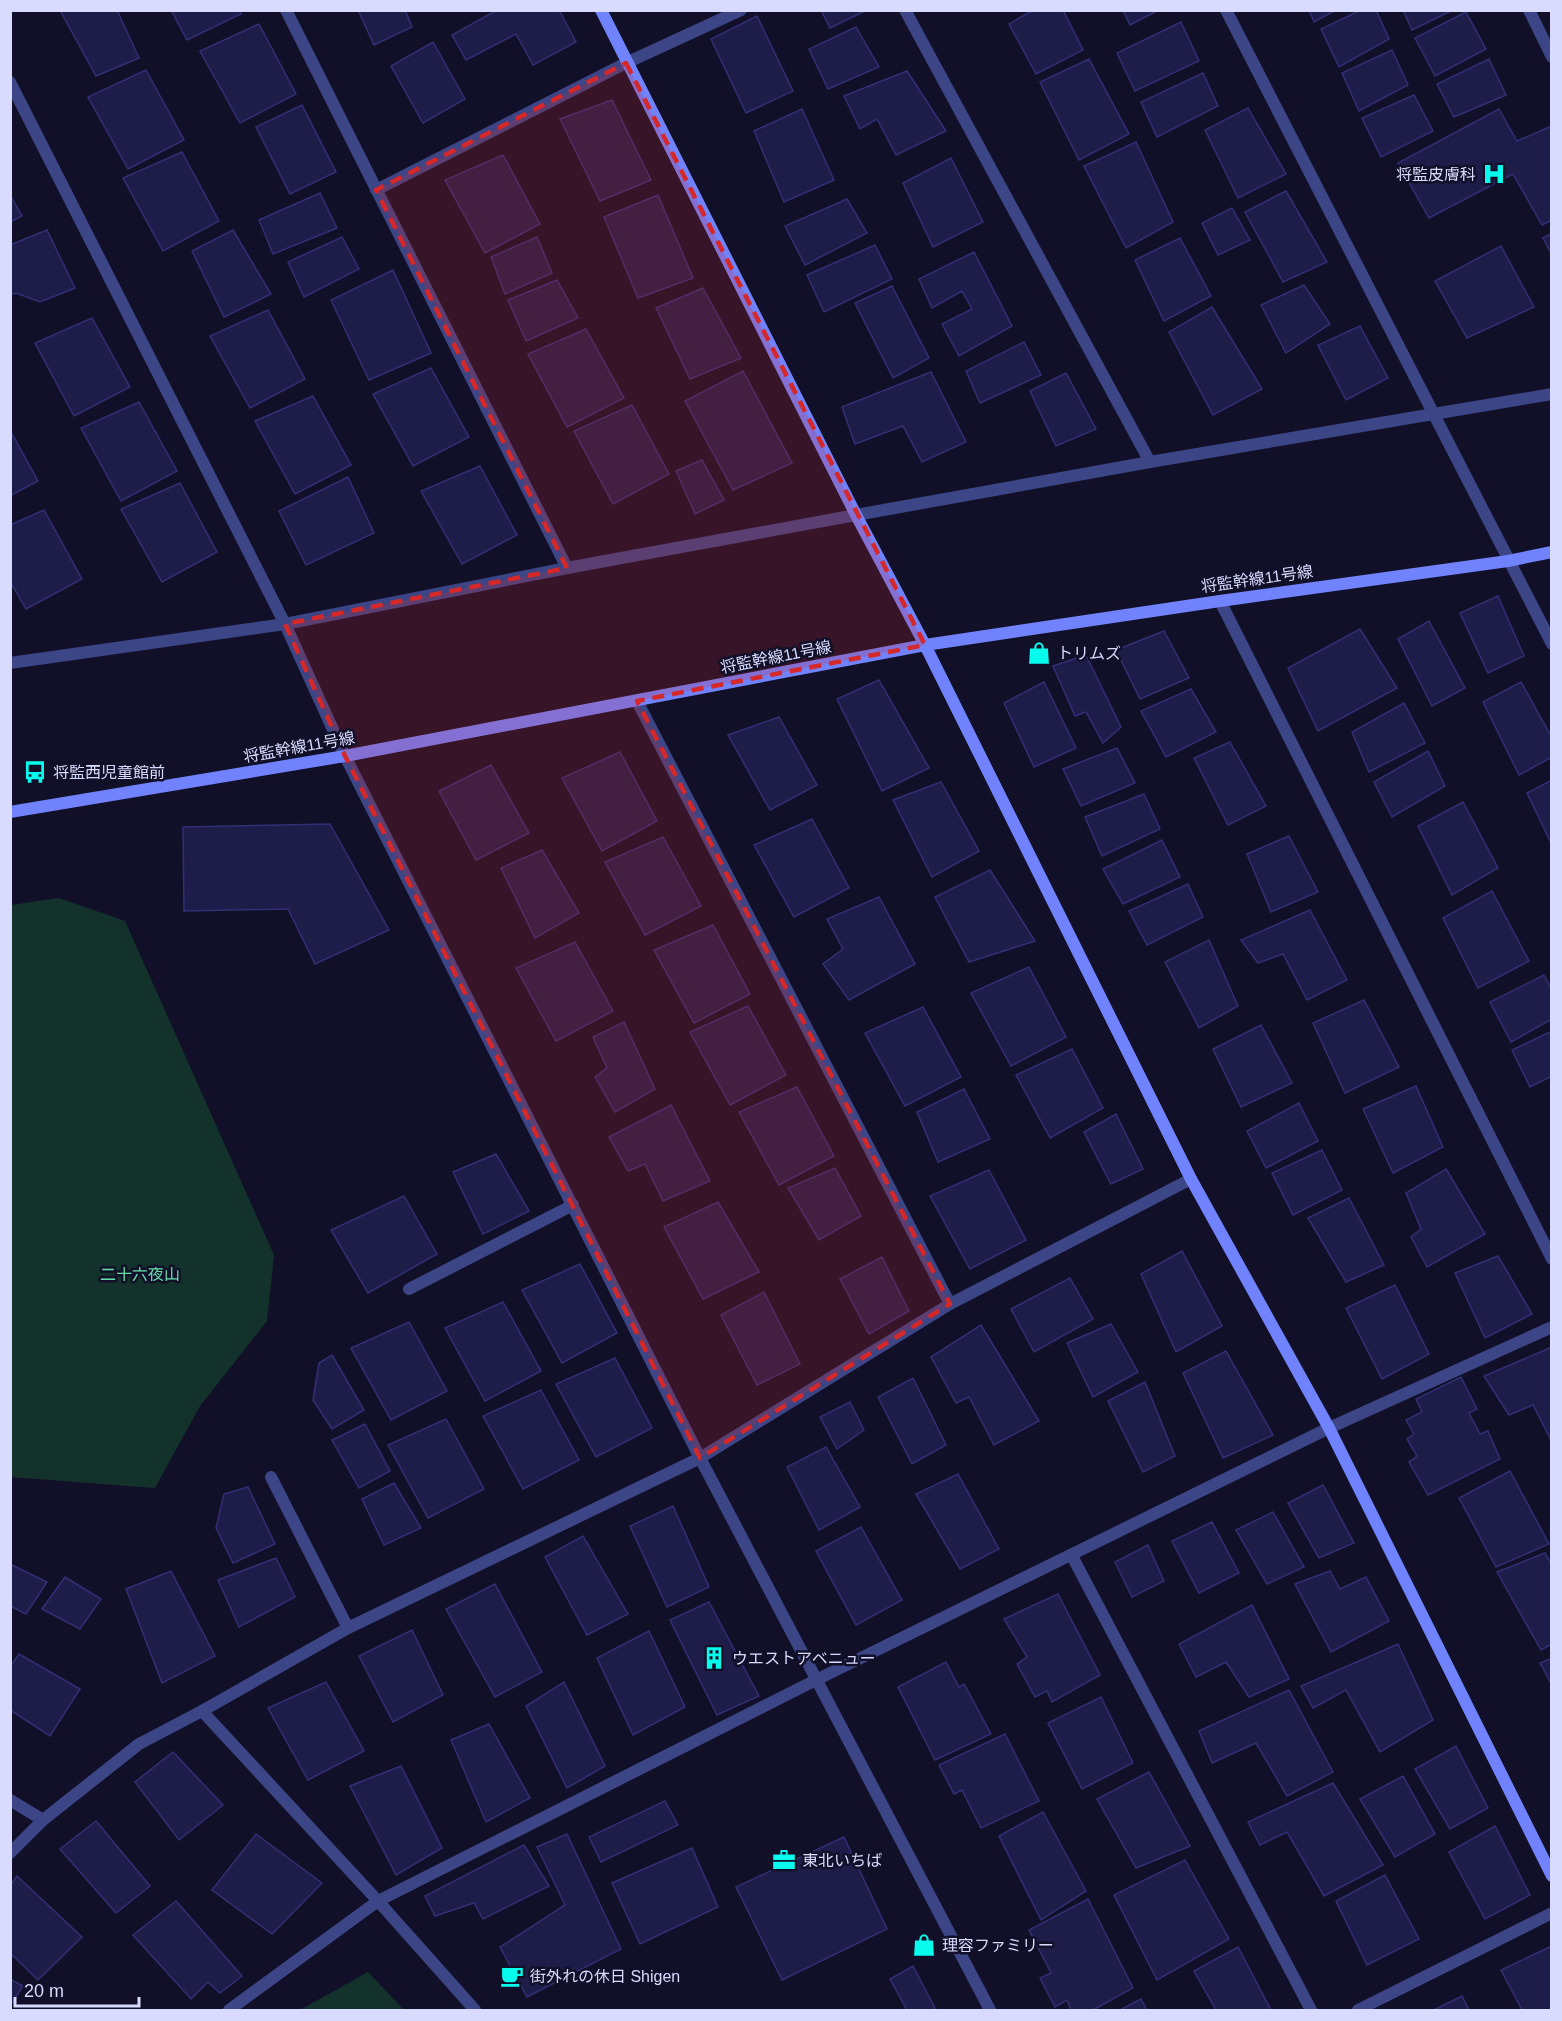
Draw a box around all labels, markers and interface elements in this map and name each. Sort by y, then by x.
hospital icon: 将監皮膚科 [1481,161,1507,187]
place label: 将監皮膚科 [1396,166,1476,183]
street label: 将監幹線11号線 [1200,563,1314,595]
street label: 将監幹線11号線 [719,638,833,676]
shop icon: トリムズ [1026,640,1052,666]
place label: トリムズ [1057,645,1121,662]
street label: 将監幹線11号線 [242,729,356,765]
bus stop icon: 将監西児童館前 [22,759,48,785]
place label: 将監西児童館前 [53,764,165,781]
park label: 二十六夜山 [100,1266,180,1283]
building icon: ウエストアベニュー [701,1645,727,1671]
place label: ウエストアベニュー [732,1650,876,1667]
office icon: 東北いちば [771,1847,797,1873]
place label: 東北いちば [802,1852,882,1869]
shop icon: 理容ファミリー [911,1932,937,1958]
place label: 理容ファミリー [942,1937,1054,1954]
cafe icon: 街外れの休日 Shigen [499,1963,525,1989]
place label: 街外れの休日 Shigen [530,1968,680,1985]
scale bar [15,1970,140,2008]
text: 20 m [24,1981,64,2001]

